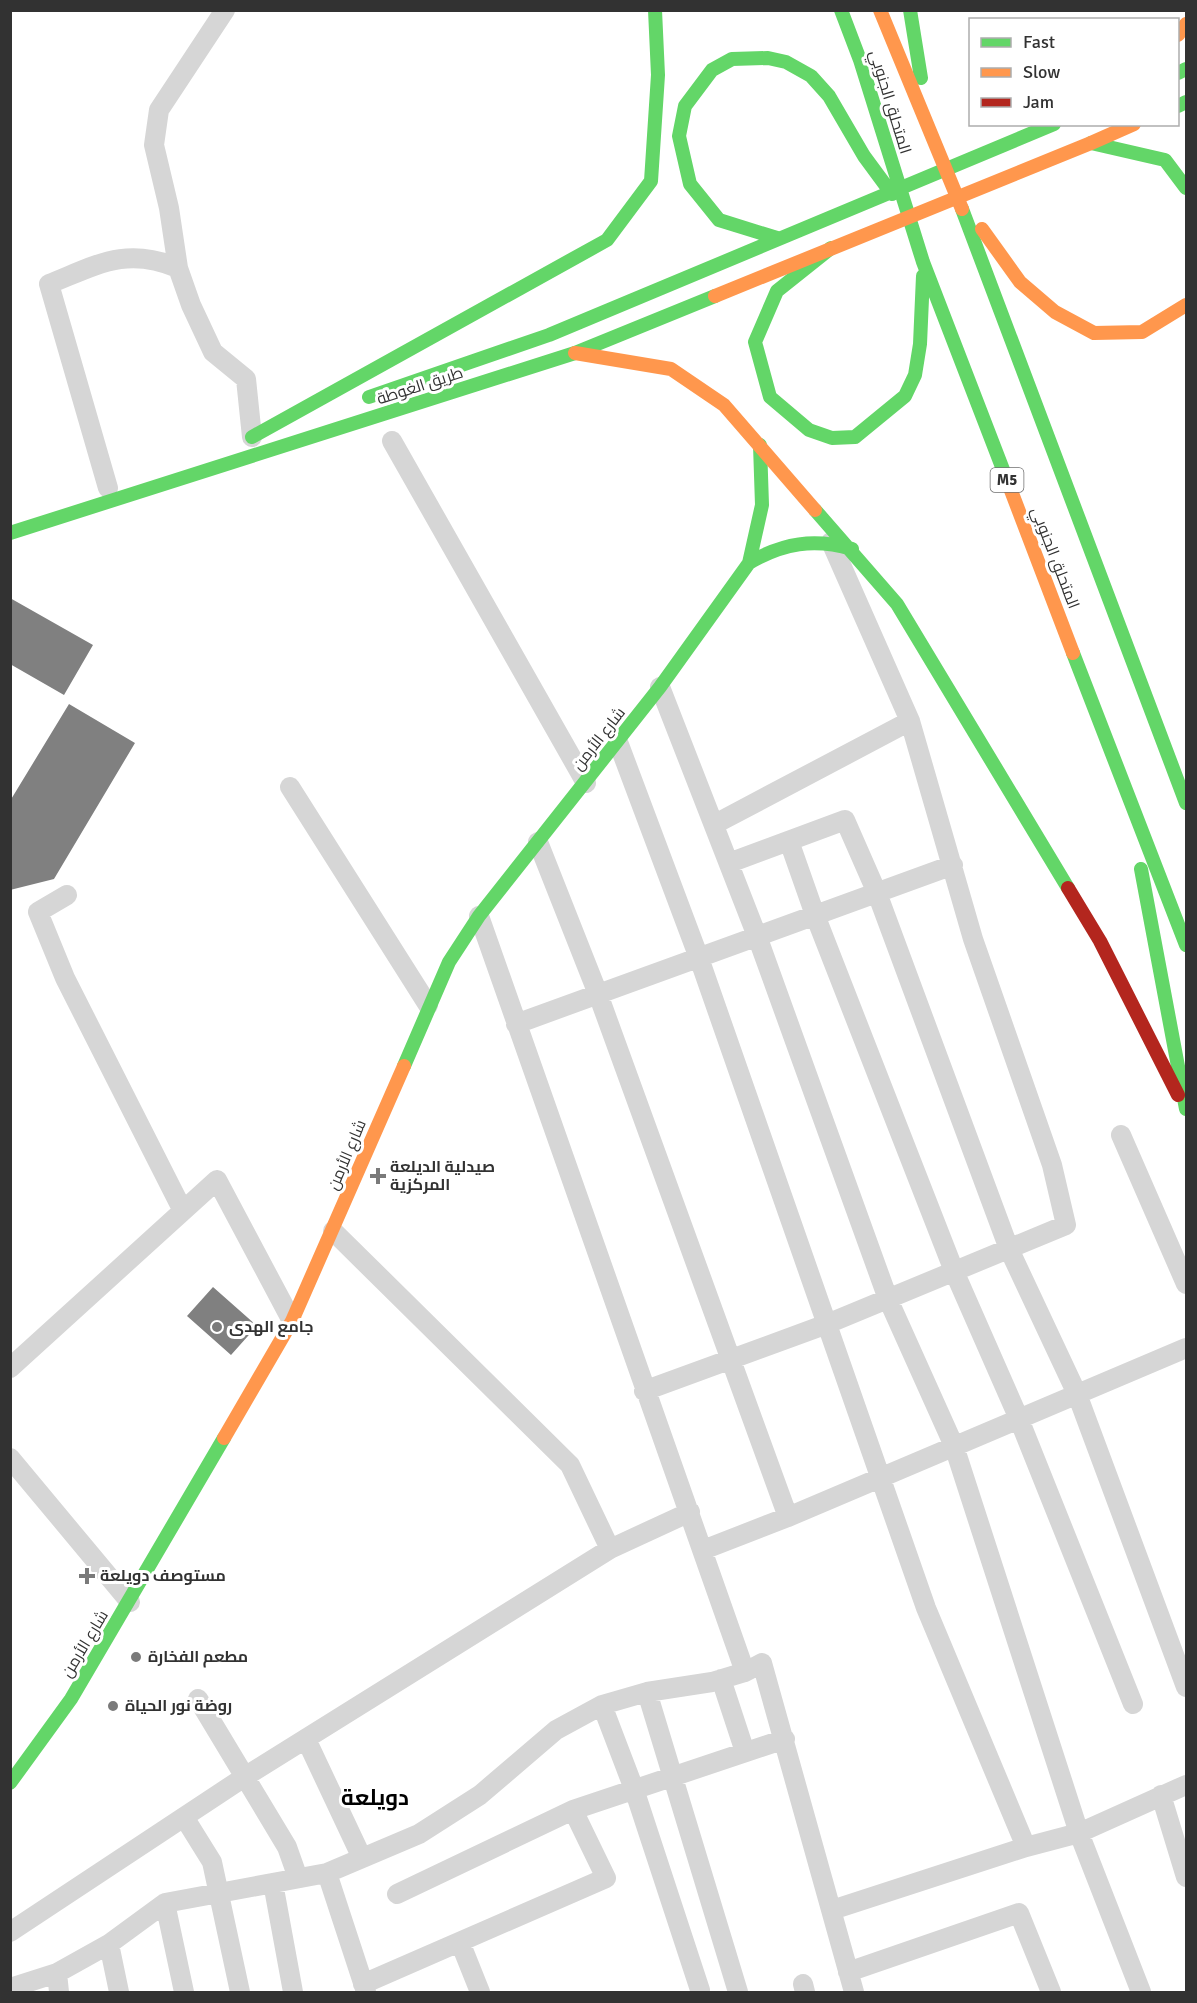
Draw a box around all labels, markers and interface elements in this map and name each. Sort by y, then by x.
legend [969,18,1179,126]
text: Fast [1023,31,1055,53]
street label: المتحلق الجنوبي [862,48,915,157]
text: Slow [1023,61,1060,83]
text: Jam [1023,91,1054,113]
street label: طريق الغوطة [374,363,466,409]
road number: M5 [990,468,1024,492]
street label: المتحلق الجنوبي [1024,504,1084,613]
street label: شارع الأرمن [568,703,631,775]
street label: شارع الأرمن [323,1117,372,1194]
place label: صيدلية الديلعة المركزية [390,1157,495,1195]
marker: صيدلية الديلعة المركزية [371,1169,385,1183]
place label: جامع الهدى [229,1317,313,1337]
marker: جامع الهدى [210,1320,224,1334]
place label: مستوصف دويلعة [100,1566,226,1586]
marker: مستوصف دويلعة [78,1567,96,1585]
street label: شارع الأرمن [57,1607,114,1682]
place label: مطعم الفخارة [148,1647,248,1668]
marker: مطعم الفخارة [129,1650,143,1664]
place label: روضة نور الحياة [125,1696,232,1716]
marker: روضة نور الحياة [106,1699,120,1713]
district label: دويلعة [341,1784,409,1811]

